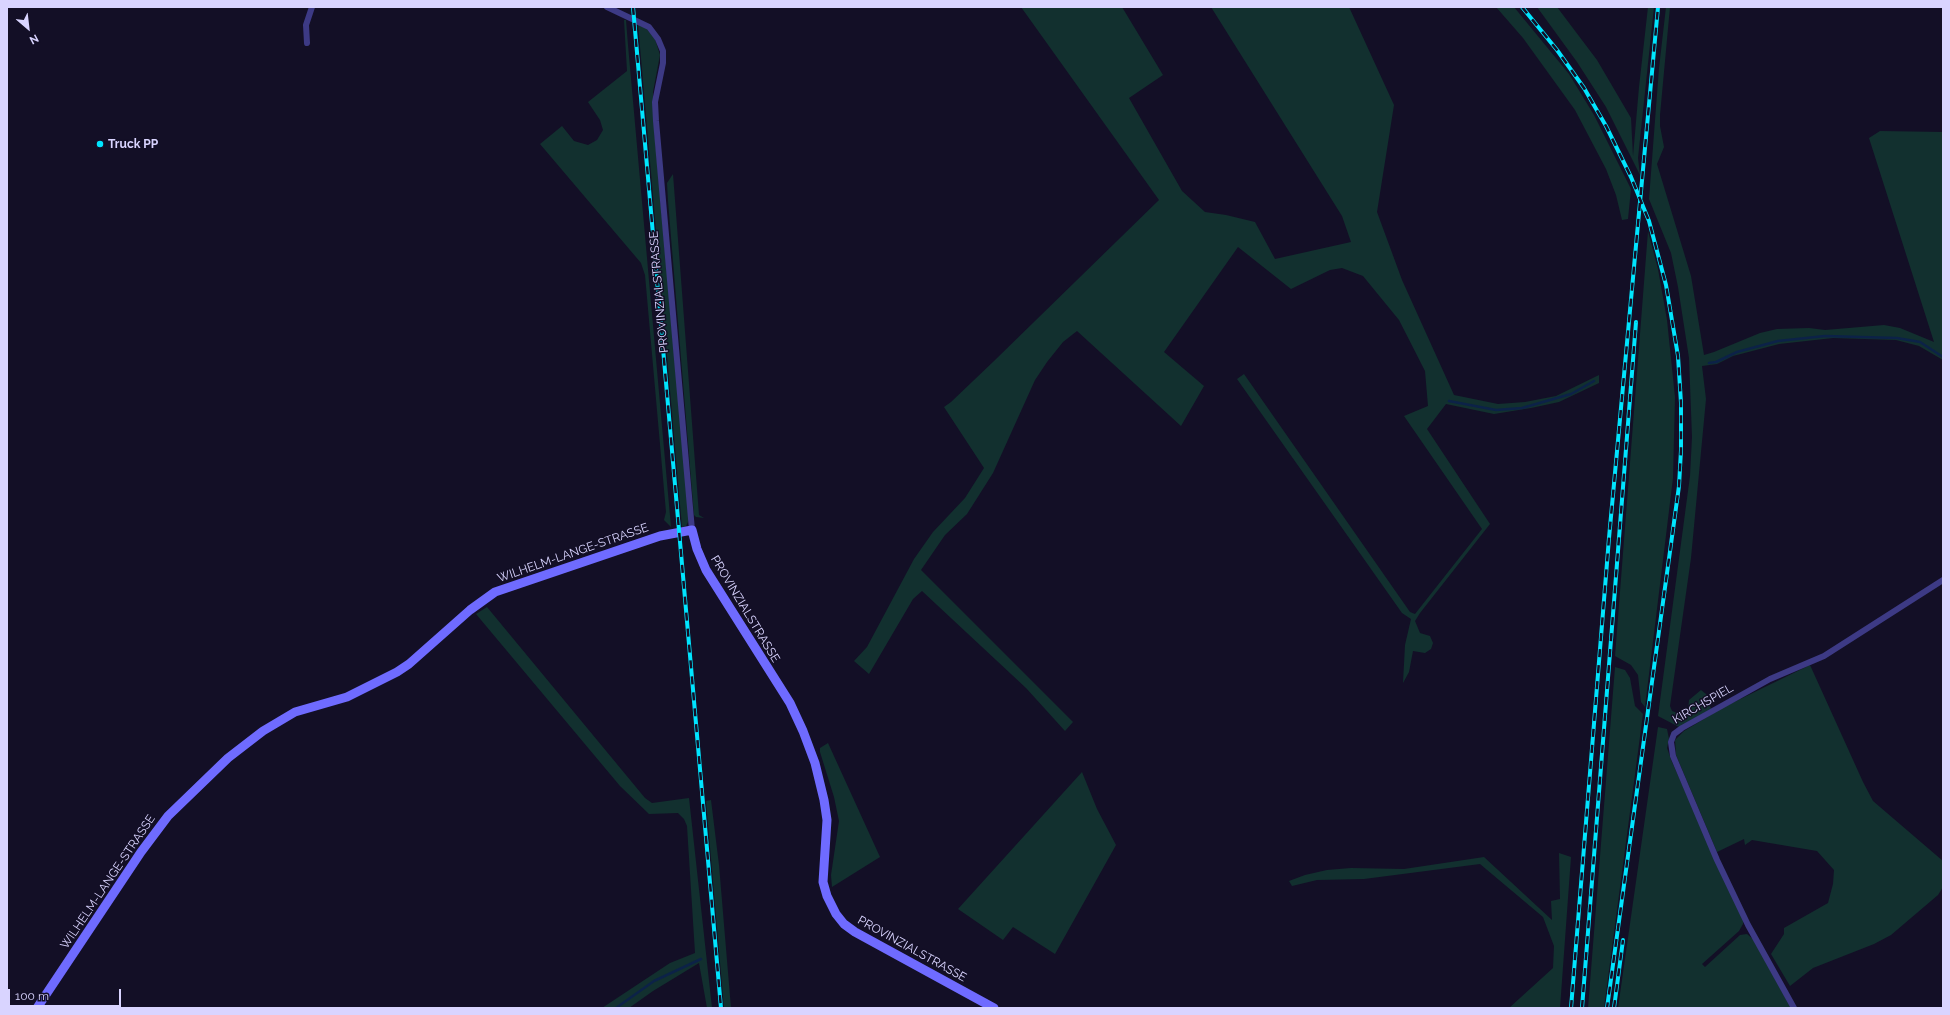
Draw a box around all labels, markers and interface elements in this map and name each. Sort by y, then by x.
north arrow [8,8,48,48]
text: N [27,31,41,47]
place label: Truck PP [108,137,158,151]
marker: Truck PP [95,139,105,149]
street label: PROVINZIALSTRASSE [646,230,672,354]
street label: WILHELM-LANGE-STRASSE [496,520,650,586]
street label: PROVINZIALSTRASSE [707,553,783,665]
street label: KIRCHSPIEL [1670,681,1736,727]
street label: WILHELM-LANGE-STRASSE [58,812,158,952]
street label: PROVINZIALSTRASSE [855,913,969,985]
scale bar [10,981,123,1007]
text: 100 m [15,989,49,1003]

